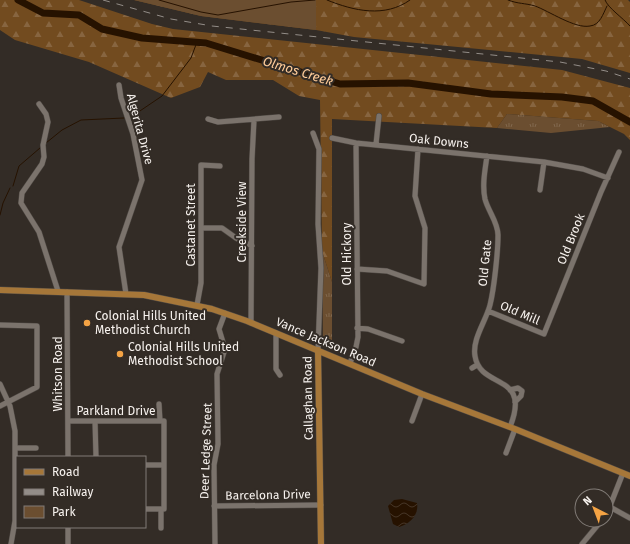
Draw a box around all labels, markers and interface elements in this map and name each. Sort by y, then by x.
water label: Olmos Creek [261,53,335,89]
street label: Algerita Drive [124,92,156,166]
street label: Oak Downs [408,131,470,151]
street label: Creekside View [235,181,249,263]
street label: Castanet Street [184,183,198,267]
street label: Old Brook [554,211,588,267]
street label: Old Hickory [340,222,354,285]
street label: Old Gate [476,239,494,287]
street label: Old Mill [498,298,542,328]
place label: Colonial Hills United Methodist Church [95,309,206,337]
street label: Vance Jackson Road [274,315,378,369]
marker: Colonial Hills United Methodist Church [82,318,92,328]
street label: Whitson Road [51,336,65,412]
place label: Colonial Hills United Methodist School [128,340,239,368]
marker: Colonial Hills United Methodist School [115,349,125,359]
street label: Callaghan Road [300,356,316,440]
street label: Deer Ledge Street [197,402,215,499]
street label: Parkland Drive [76,404,156,418]
legend [16,456,146,528]
text: Road [52,465,80,479]
text: Railway [52,485,93,499]
street label: Barcelona Drive [225,487,311,503]
north arrow [574,488,614,528]
text: N [581,494,595,508]
text: Park [52,505,76,519]

